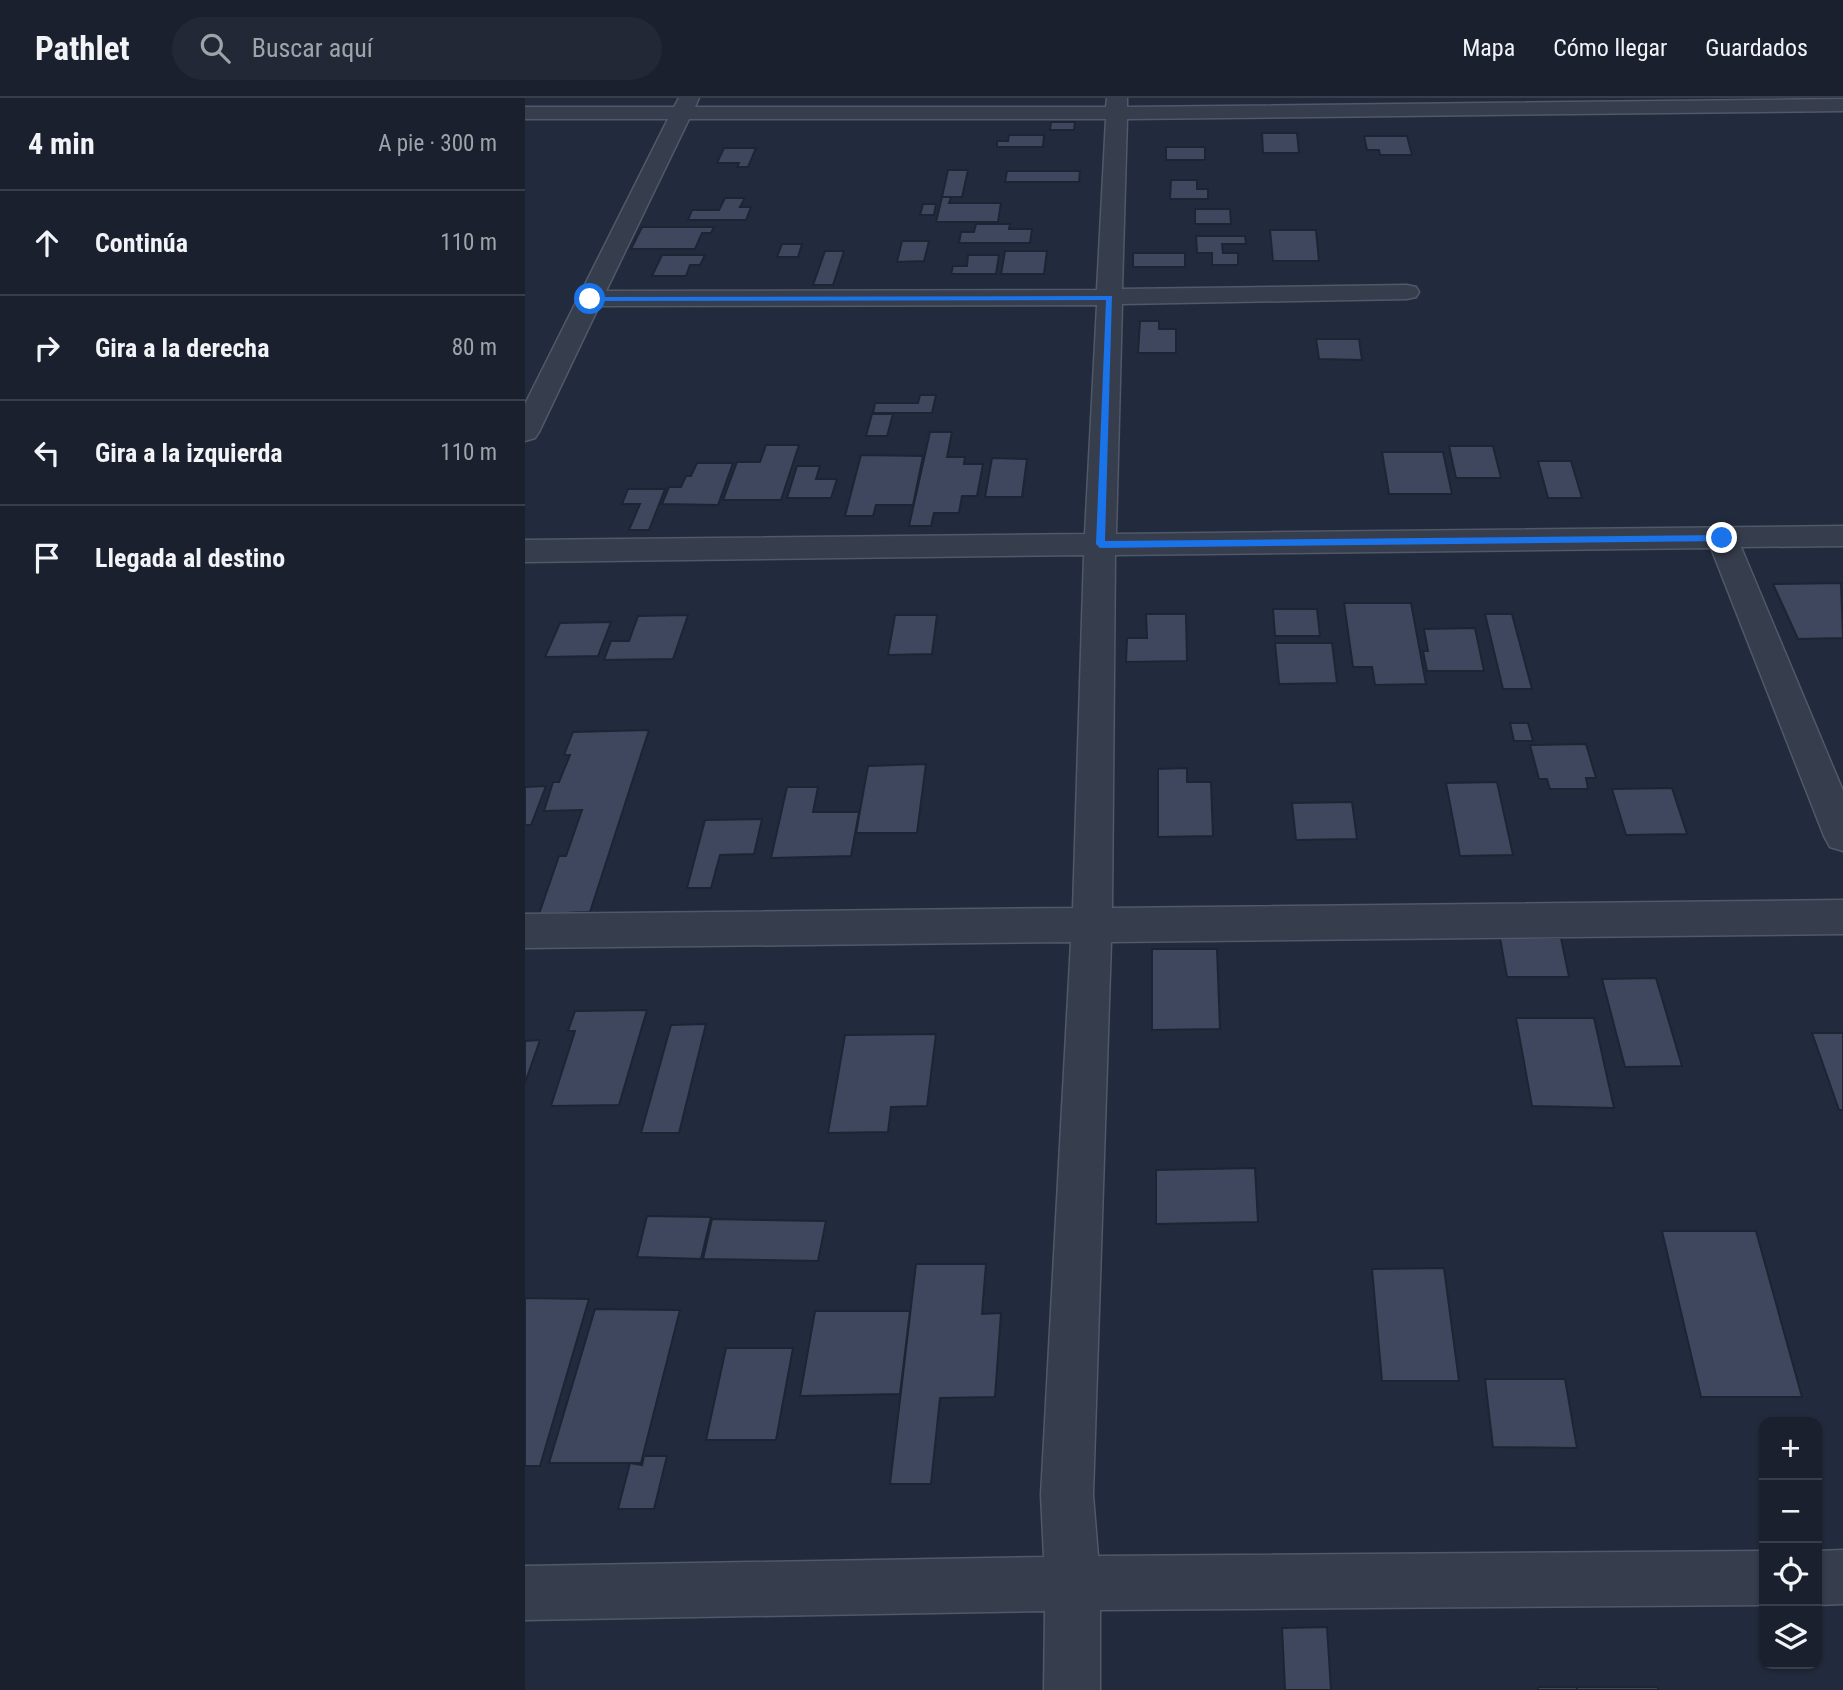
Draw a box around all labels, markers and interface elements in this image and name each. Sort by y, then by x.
search box [172,17,662,80]
text: Pathlet [35,29,130,68]
icon: search [196,29,234,67]
text: Buscar aquí [252,33,373,63]
text: Mapa [1462,34,1515,62]
text: Cómo llegar [1553,34,1667,62]
text: Guardados [1705,34,1808,62]
text: 4 min [28,126,95,161]
text: A pie · 300 m [378,130,497,157]
icon: ahead [28,224,66,262]
text: Continúa [95,228,188,258]
text: 110 m [440,229,497,256]
route start [574,283,605,314]
icon: right [28,329,66,367]
text: Gira a la derecha [95,333,269,363]
text: 80 m [452,334,497,361]
icon: left [28,434,66,472]
text: Gira a la izquierda [95,438,283,468]
text: 110 m [440,439,497,466]
route end [1706,522,1737,553]
icon: arrive [28,539,66,577]
text: Llegada al destino [95,543,285,573]
map controls [1759,1417,1822,1669]
button: + [1759,1417,1822,1480]
button: − [1759,1480,1822,1543]
button: locate [1759,1543,1822,1606]
button: layers [1759,1606,1822,1669]

